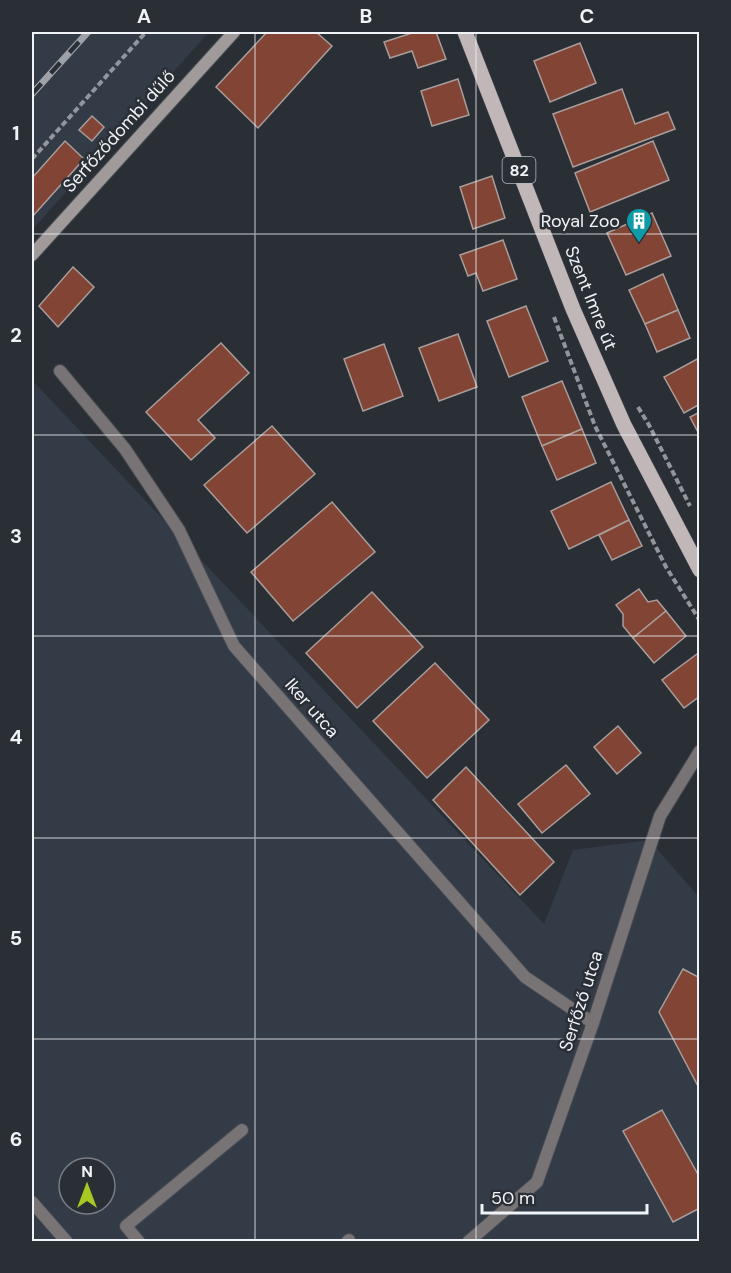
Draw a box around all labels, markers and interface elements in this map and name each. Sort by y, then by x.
text: A [137,3,151,29]
text: B [360,3,372,29]
text: C [580,3,594,29]
street label: Serfőződombi dűlő [57,65,181,197]
text: 1 [12,120,20,146]
road number: 82 [502,157,536,183]
building icon: Royal Zoo [624,206,654,244]
place label: Royal Zoo [541,209,620,233]
street label: Szent Imre út [559,242,623,354]
text: 2 [10,322,22,348]
text: 3 [10,523,22,549]
street label: Iker utca [279,673,345,743]
text: 4 [10,724,23,750]
text: 5 [10,925,22,951]
street label: Serfőző utca [553,948,609,1054]
text: 6 [10,1126,22,1152]
north arrow [57,1156,117,1216]
text: N [81,1161,93,1182]
scale bar [482,1177,647,1215]
text: 50 m [491,1186,535,1210]

